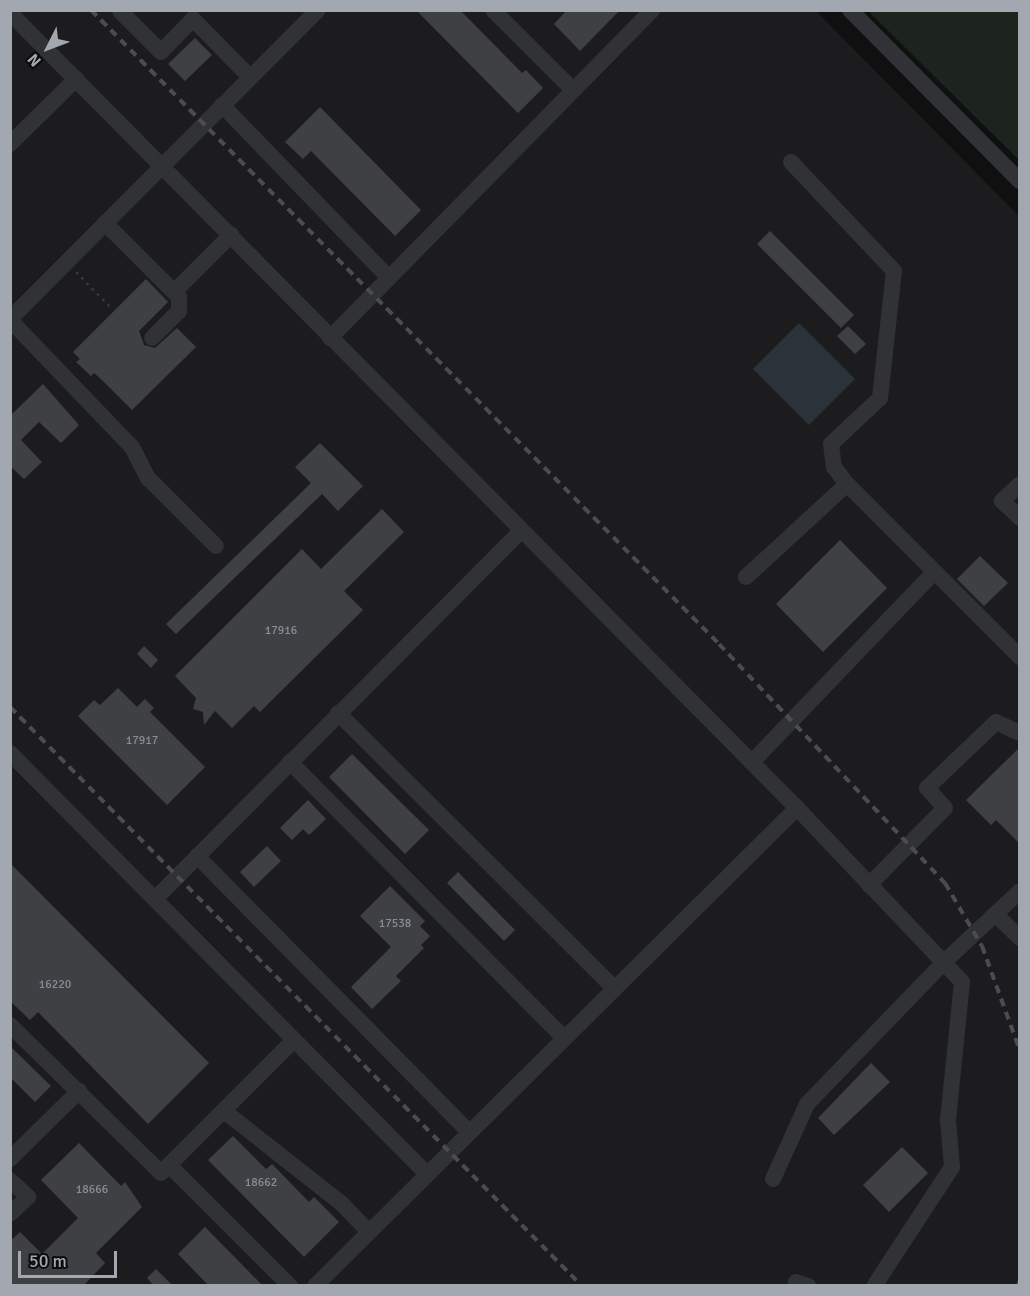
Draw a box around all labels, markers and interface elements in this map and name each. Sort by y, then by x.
north arrow [18,18,78,78]
text: N [23,49,46,71]
house number: 17916 [265,624,297,638]
house number: 17917 [126,734,158,748]
house number: 17538 [379,917,411,931]
house number: 16220 [39,978,71,992]
house number: 18662 [245,1176,277,1190]
house number: 18666 [76,1183,108,1197]
scale bar [21,1239,120,1277]
text: 50 m [29,1250,67,1272]

